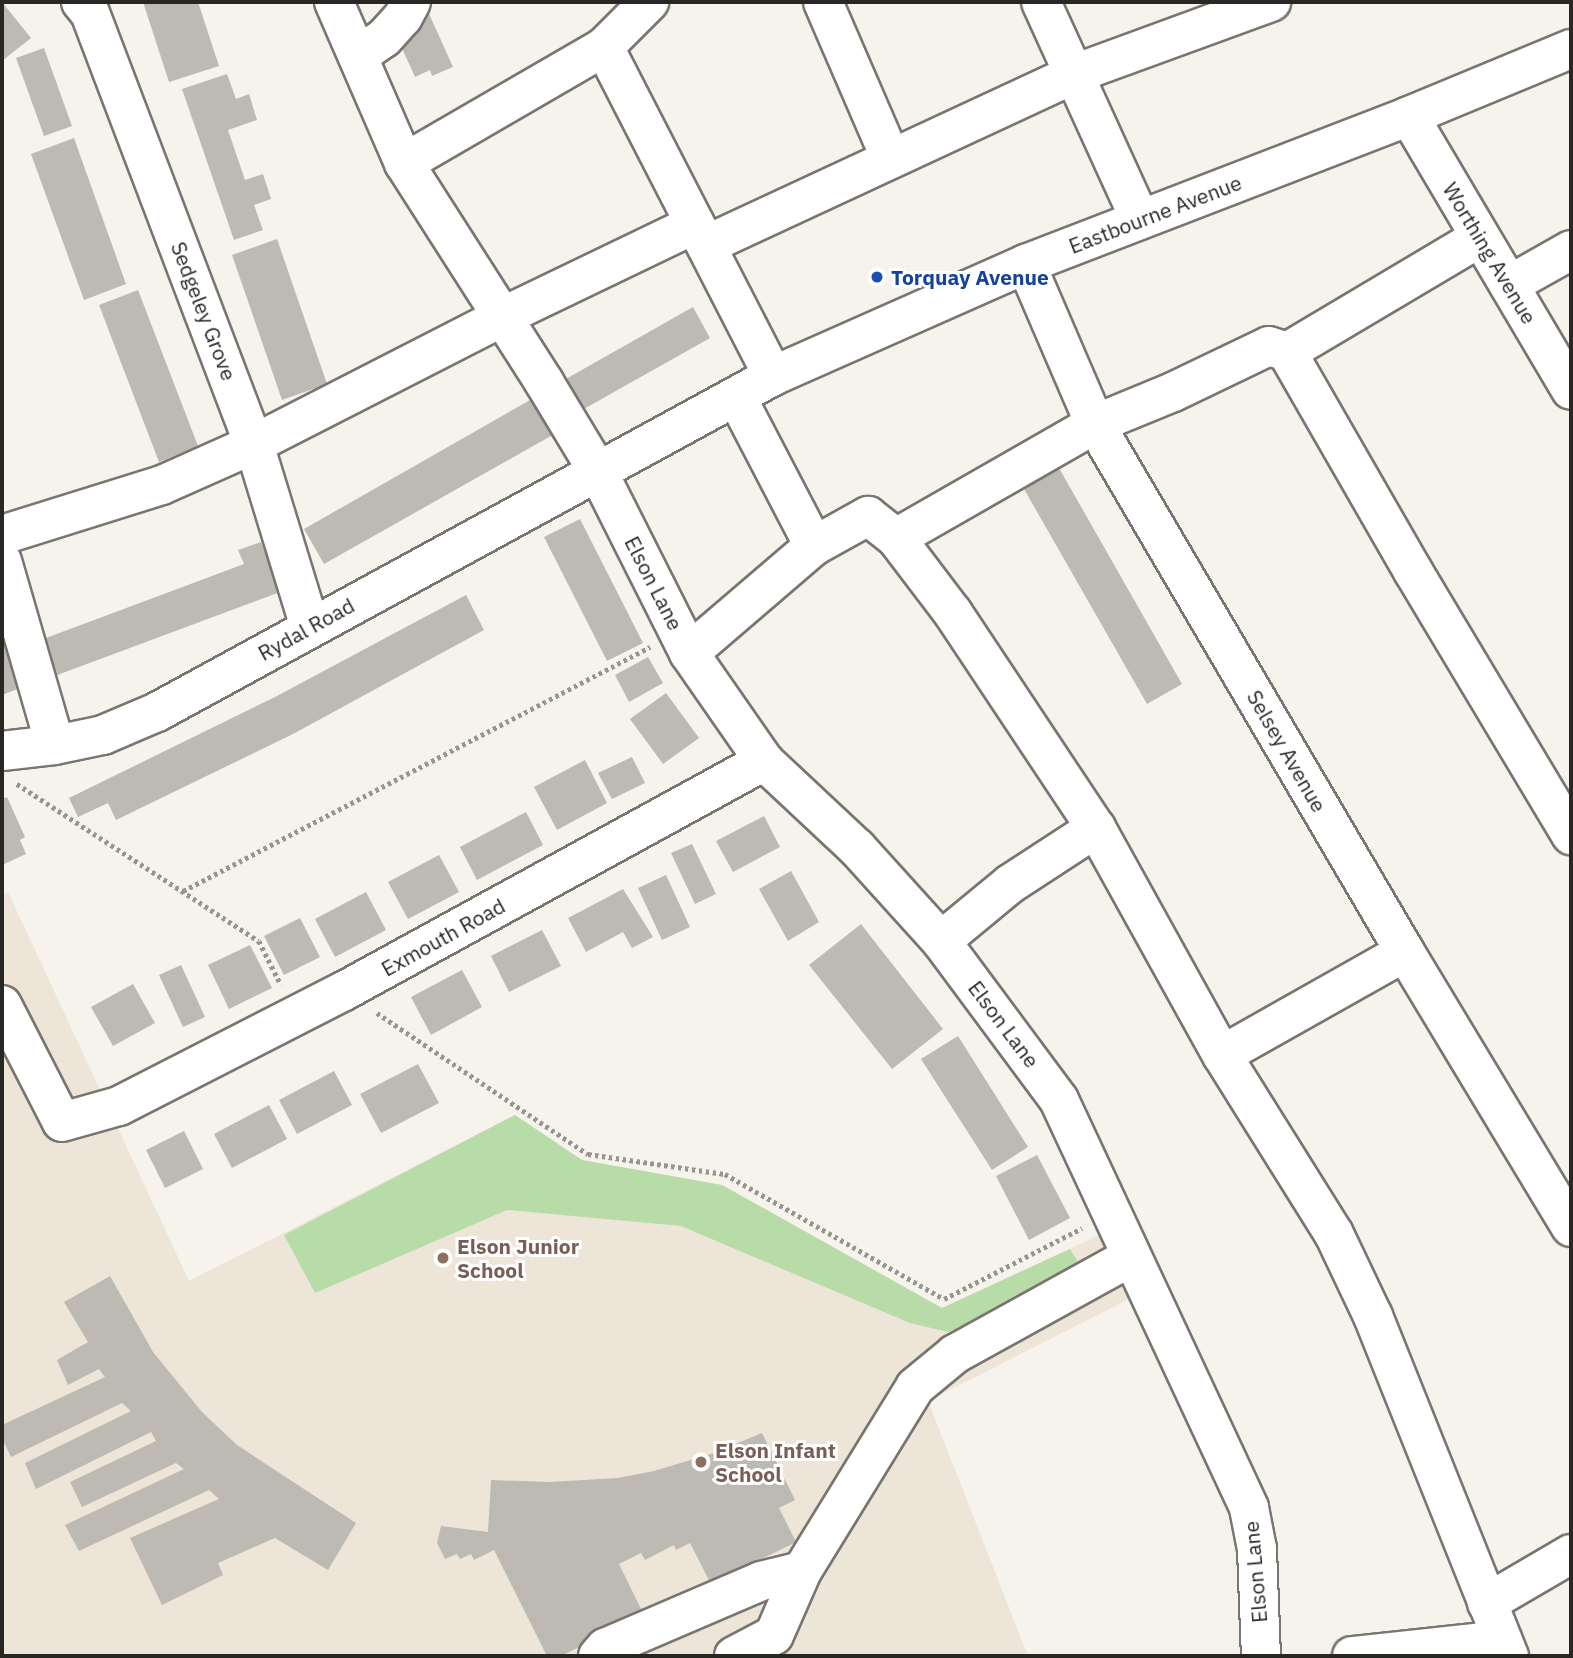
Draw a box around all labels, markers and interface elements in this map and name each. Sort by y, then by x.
street label: Eastbourne Avenue [1065,169,1245,259]
street label: Worthing Avenue [1438,178,1542,328]
street label: Sedgeley Grove [166,238,242,384]
place label: Torquay Avenue [891,264,1049,290]
marker: Torquay Avenue [869,269,885,285]
street label: Elson Lane [620,532,688,634]
street label: Rydal Road [254,592,358,666]
street label: Selsey Avenue [1242,686,1332,816]
street label: Exmouth Road [377,893,509,981]
street label: Elson Lane [963,976,1045,1072]
place label: Elson Junior School [457,1233,579,1283]
marker: Elson Junior School [435,1250,451,1266]
place label: Elson Infant School [715,1437,836,1487]
marker: Elson Infant School [693,1454,709,1470]
street label: Elson Lane [1238,1520,1272,1624]

